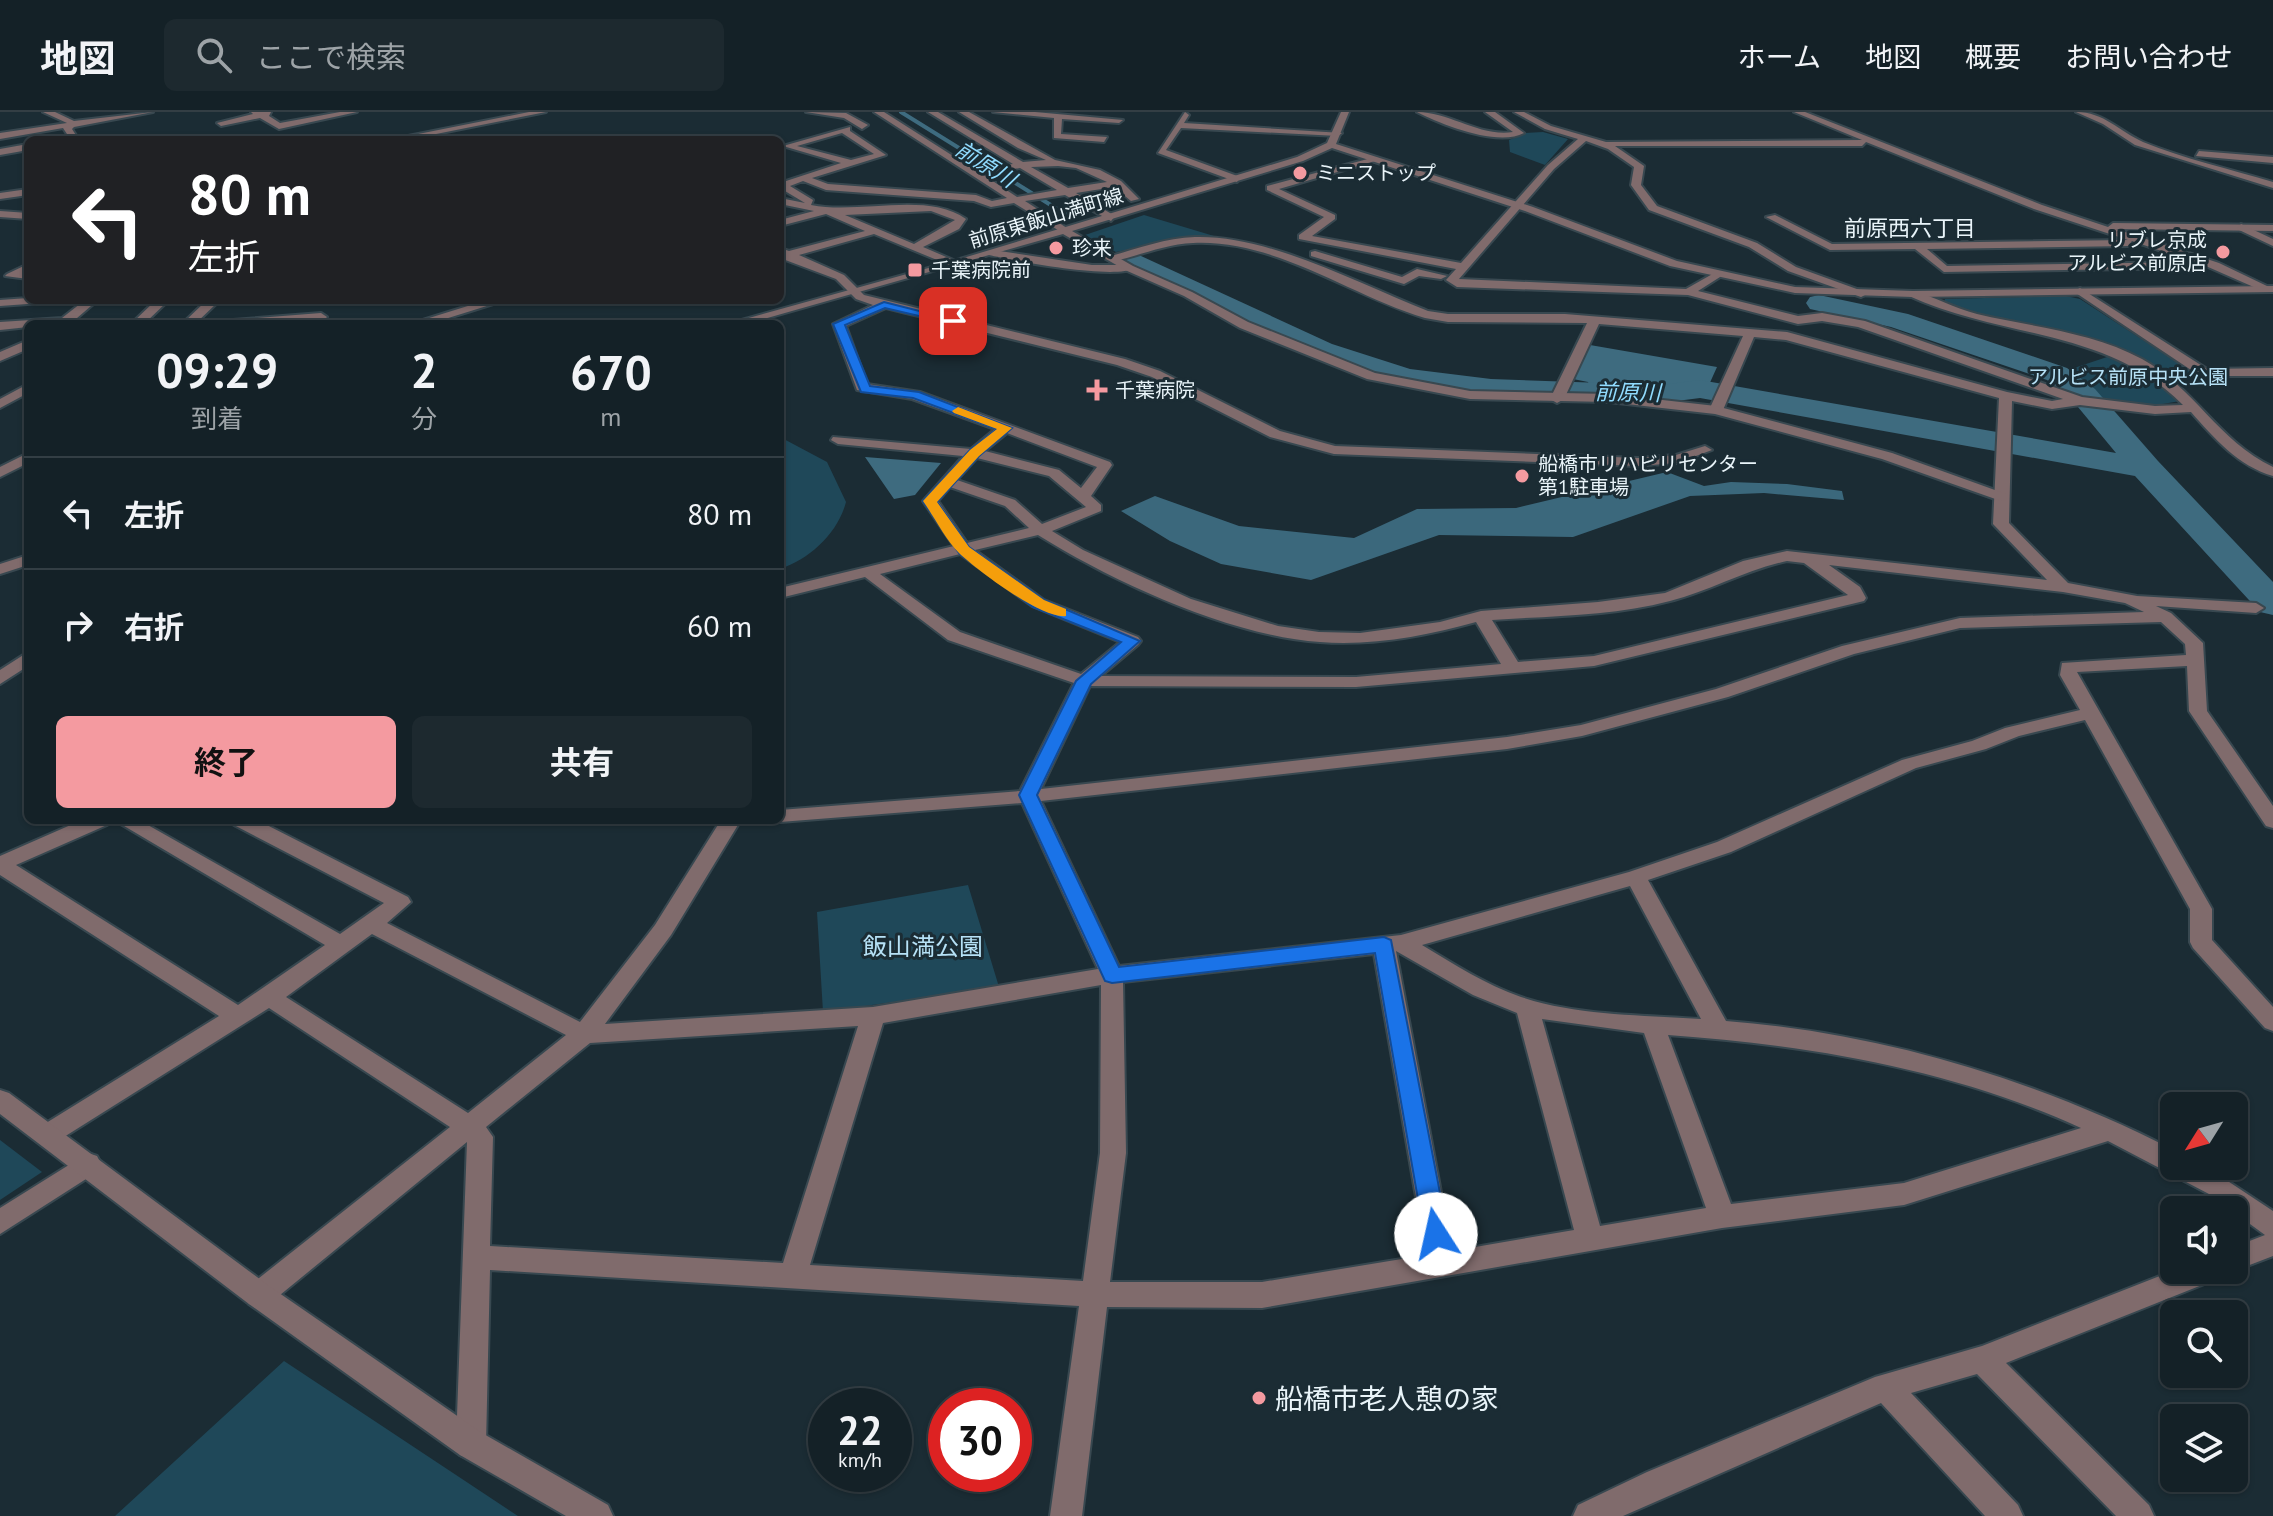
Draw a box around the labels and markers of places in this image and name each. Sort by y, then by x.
place label: ミニストップ [1316,160,1436,186]
marker: ミニストップ [1291,164,1309,182]
place label: リブレ京成 アルビス前原店 [2067,227,2207,276]
place label: 珍来 [1072,235,1112,261]
marker: 珍来 [1047,239,1065,257]
marker: リブレ京成 アルビス前原店 [2214,243,2232,261]
place label: 千葉病院前 [931,257,1031,283]
marker: 千葉病院前 [906,261,924,279]
pin [919,287,987,355]
place label: 千葉病院 [1115,377,1195,403]
marker: 千葉病院 [1086,379,1108,401]
place label: 船橋市リハビリセンター 第1駐車場 [1538,451,1758,500]
marker: 船橋市リハビリセンター 第1駐車場 [1513,467,1531,485]
place label: 船橋市老人憩の家 [1275,1380,1499,1417]
marker: 船橋市老人憩の家 [1250,1389,1268,1407]

